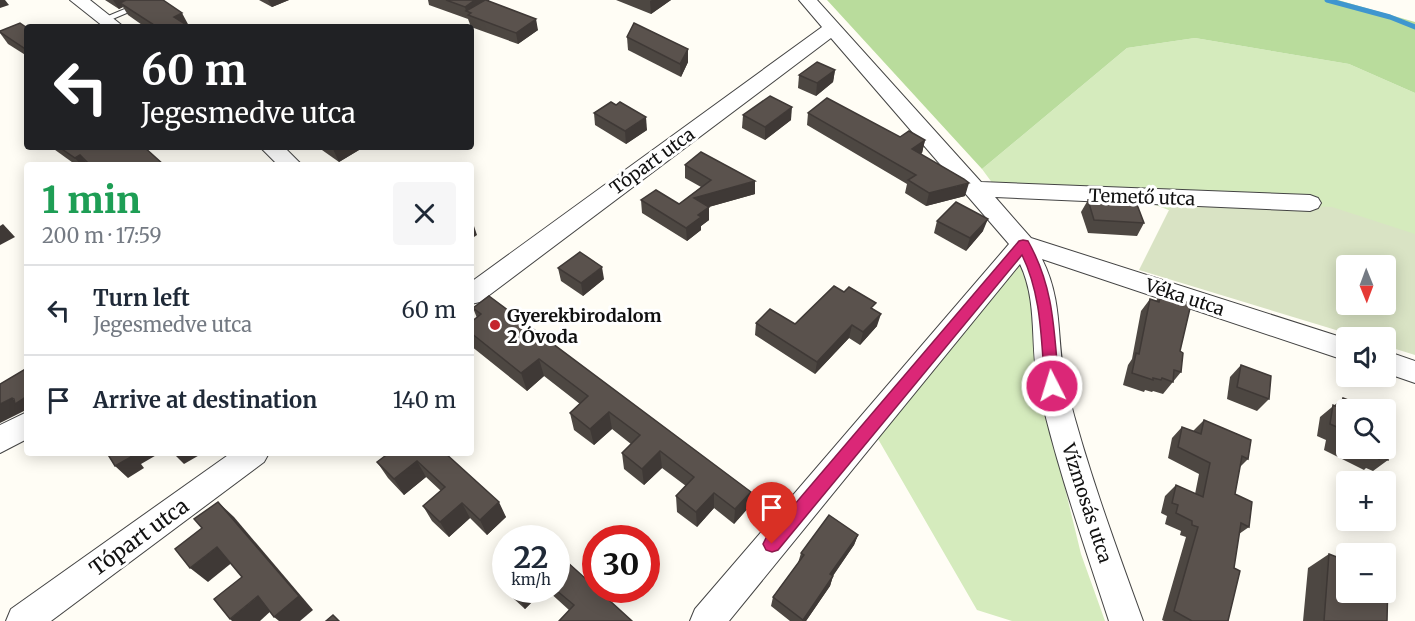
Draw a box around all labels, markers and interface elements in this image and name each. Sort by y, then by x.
text: 60 m [141,44,247,96]
icon: left [42,48,120,126]
text: Jegesmedve utca [141,96,356,130]
street label: Tópart utca [605,122,699,199]
text: 1 min [42,178,141,223]
button: close [393,182,456,245]
street label: Temető utca [1088,184,1196,210]
text: 200 m · 17:59 [42,223,162,248]
north arrow [1336,255,1396,315]
map controls [1336,255,1396,603]
street label: Véka utca [1141,273,1228,321]
text: Turn left [93,284,190,312]
icon: left [42,294,75,327]
text: 60 m [402,296,456,324]
place label: Gyerekbirodalom 2 Óvoda [507,304,662,348]
text: Jegesmedve utca [93,312,252,337]
marker: Gyerekbirodalom 2 Óvoda [488,318,502,332]
button: sound [1336,327,1396,387]
position arrow [1020,354,1084,418]
icon: arrive [42,384,75,417]
text: Arrive at destination [93,386,317,414]
text: 140 m [393,386,456,414]
button: search [1336,399,1396,459]
street label: Vízmosás utca [1057,439,1117,566]
button: + [1336,471,1396,531]
pin [746,482,797,544]
icon: arrive [755,491,788,524]
street label: Tópart utca [84,492,194,582]
speed limit sign: 30 [582,525,660,603]
text: 22 [514,538,548,576]
button: − [1336,543,1396,603]
text: km/h [511,570,551,589]

